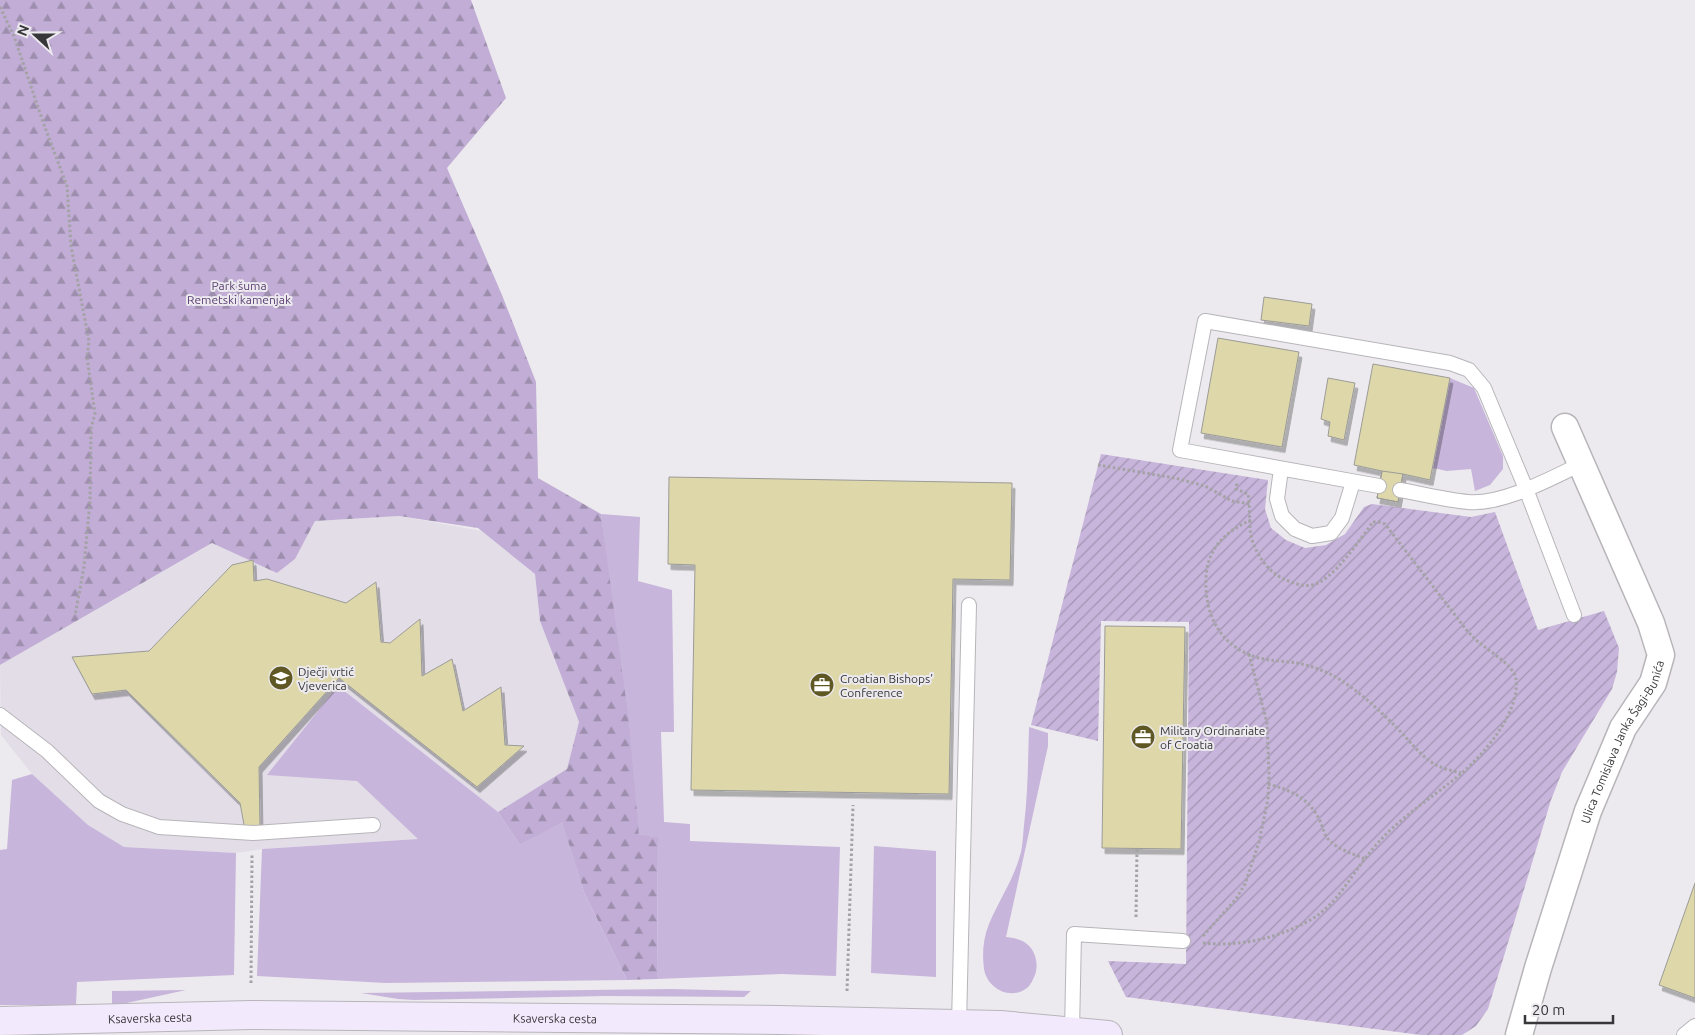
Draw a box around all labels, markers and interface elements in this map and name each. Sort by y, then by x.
north arrow [10,10,60,60]
text: N [14,23,32,38]
park label: Park šuma Remetski kamenjak [187,279,291,306]
street label: Ulica Tomislava Janka Šagi-Bunića [1578,659,1666,825]
school or university icon: Dječji vrtić Vjeverica [268,665,294,691]
place label: Dječji vrtić Vjeverica [298,665,354,692]
office icon: Croatian Bishops' Conference [809,672,835,698]
place label: Croatian Bishops' Conference [840,672,933,699]
office icon: Military Ordinariate of Croatia [1130,724,1156,750]
place label: Military Ordinariate of Croatia [1160,724,1265,751]
scale bar [1525,992,1612,1024]
text: 20 m [1532,1001,1565,1018]
street label: Ksaverska cesta [108,1010,192,1025]
street label: Ksaverska cesta [513,1011,597,1025]

